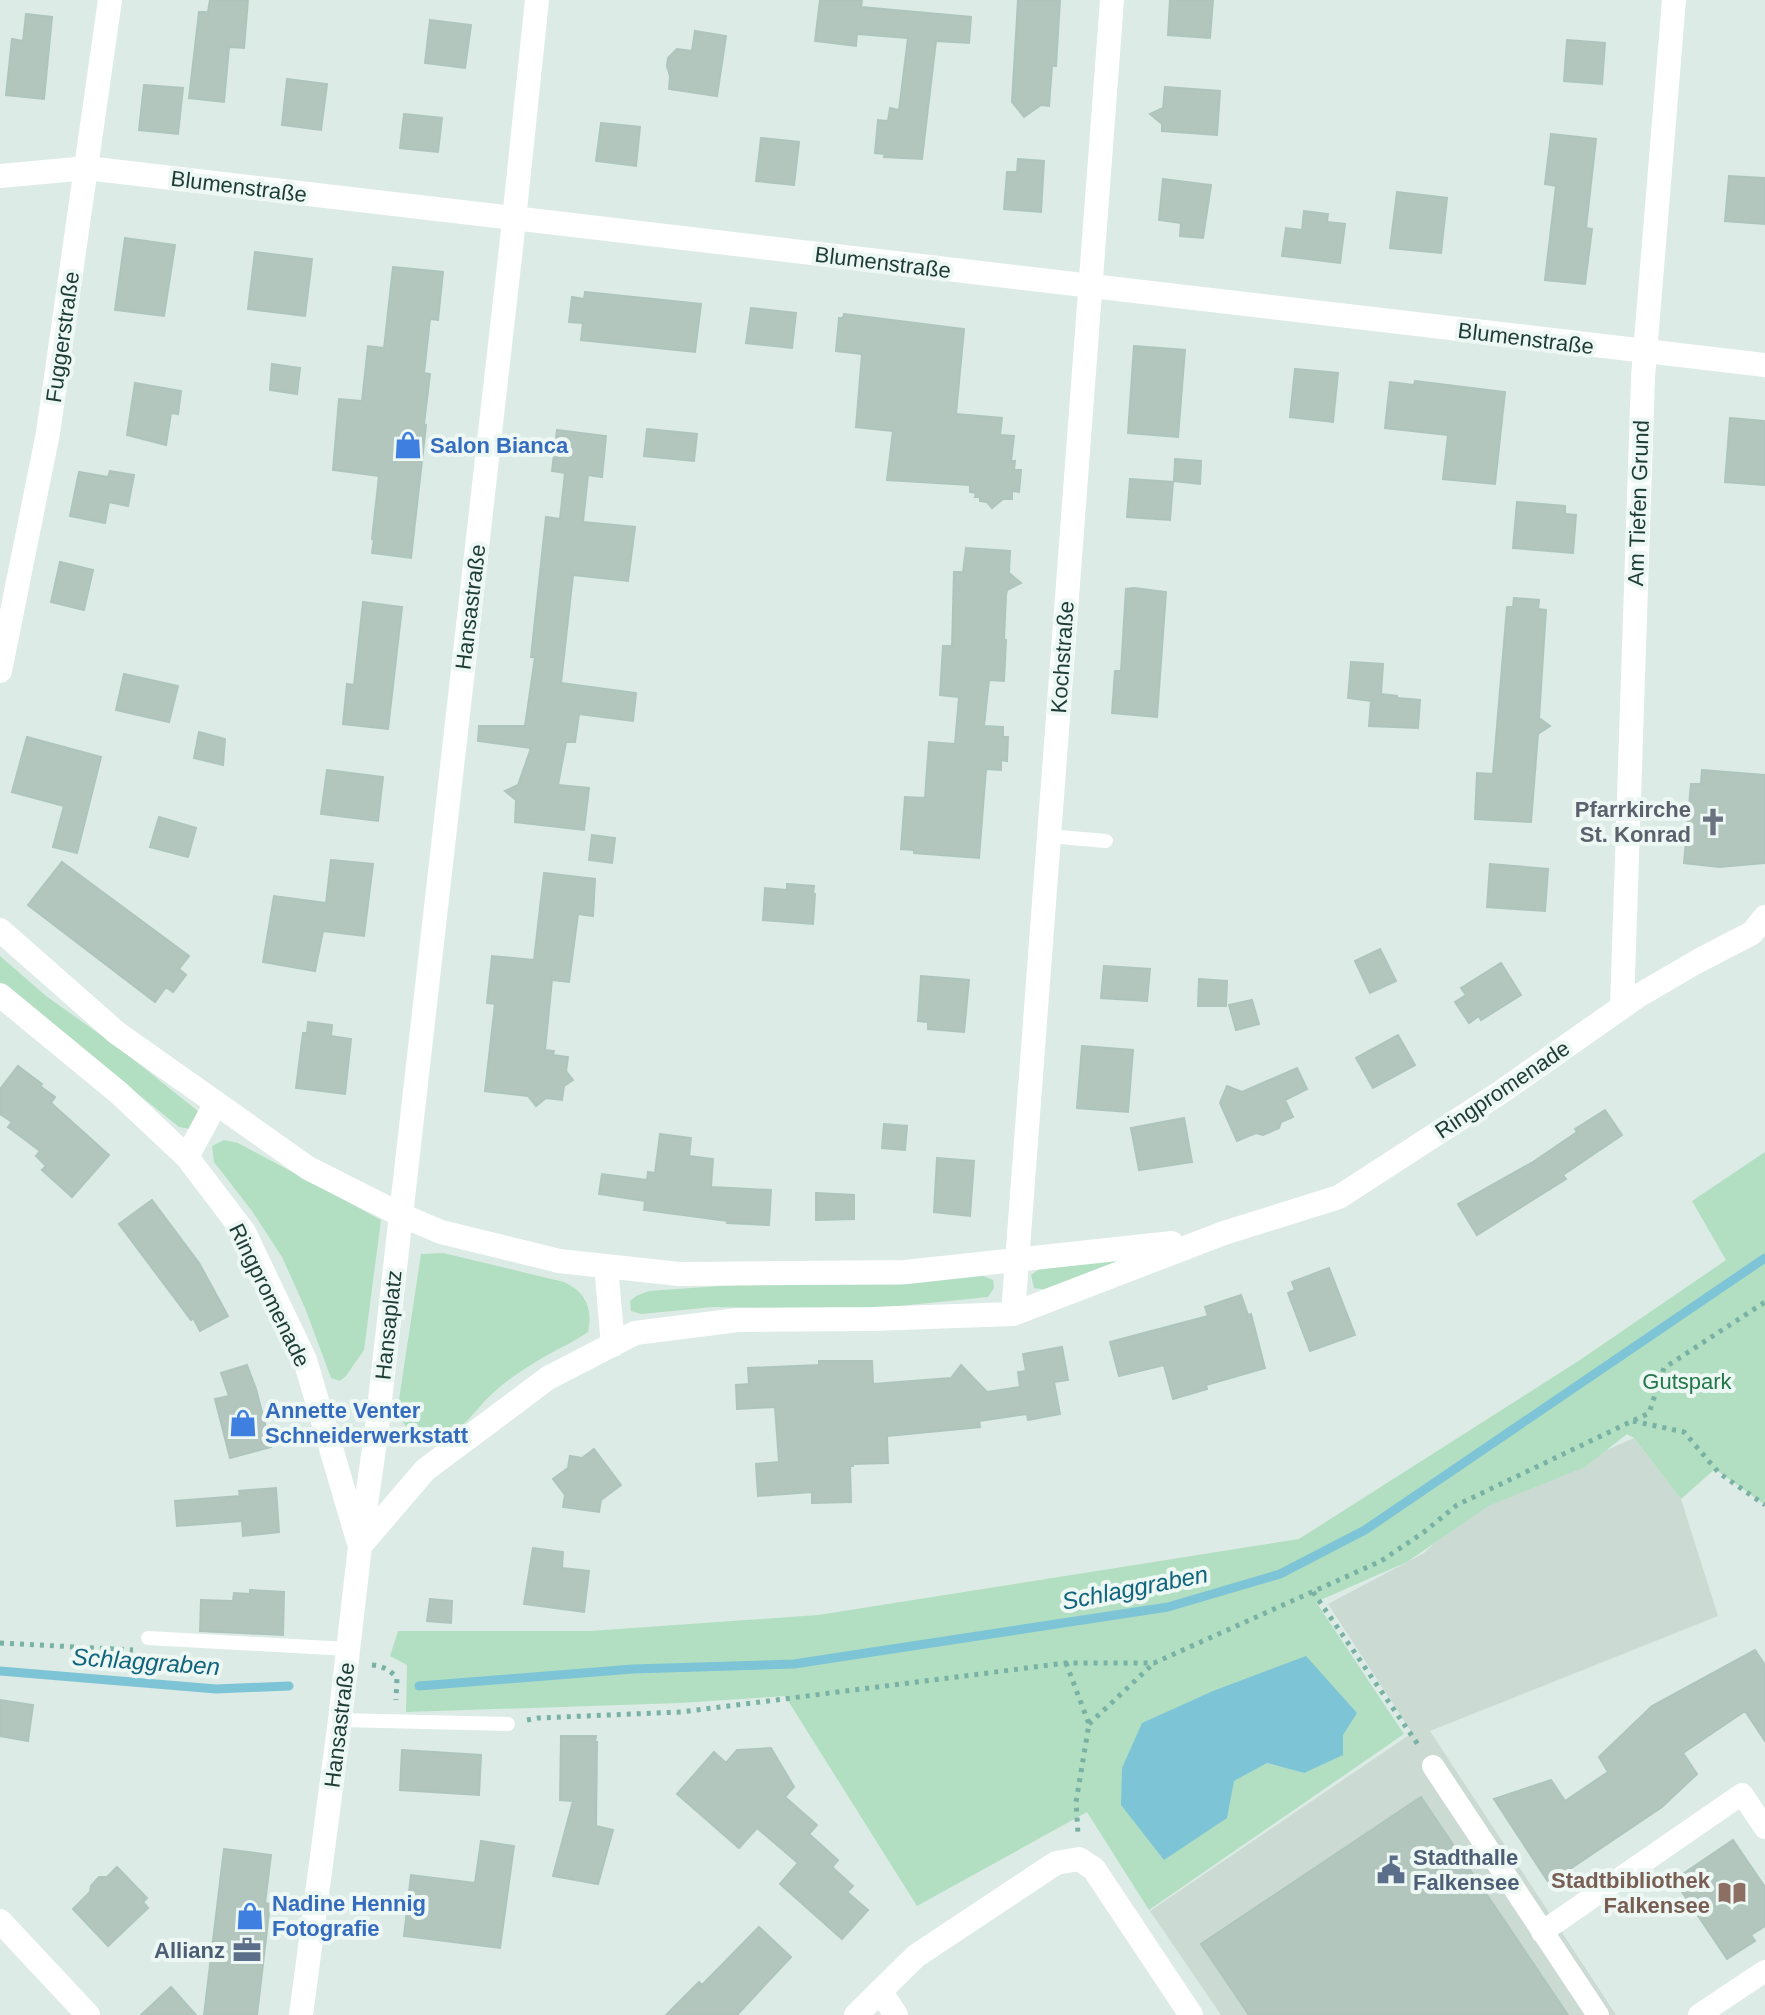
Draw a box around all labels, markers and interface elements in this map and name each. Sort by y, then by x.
street label: Blumenstraße [169,166,308,207]
street label: Blumenstraße [813,242,952,283]
street label: Fuggerstraße [41,270,84,404]
street label: Blumenstraße [1456,318,1595,359]
street label: Am Tiefen Grund [1623,419,1654,587]
shop icon: Salon Bianca [393,430,423,460]
place label: Salon Bianca [430,433,569,458]
street label: Hansastraße [450,543,491,671]
street label: Kochstraße [1046,600,1079,714]
place label: Pfarrkirche St. Konrad [1575,797,1691,847]
church icon: Pfarrkirche St. Konrad [1698,807,1728,837]
street label: Ringpromenade [1430,1035,1574,1144]
street label: Ringpromenade [224,1219,315,1371]
street label: Hansaplatz [370,1269,407,1381]
park label: Gutspark [1642,1369,1733,1394]
place label: Annette Venter Schneiderwerkstatt [265,1398,469,1448]
shop icon: Annette Venter Schneiderwerkstatt [228,1408,258,1438]
water label: Schlaggraben [1060,1560,1210,1615]
water label: Schlaggraben [71,1643,221,1680]
street label: Hansastraße [319,1661,360,1789]
place label: Stadthalle Falkensee [1413,1845,1519,1895]
public building icon: Stadthalle Falkensee [1376,1855,1406,1885]
place label: Stadtbibliothek Falkensee [1551,1868,1711,1918]
library icon: Stadtbibliothek Falkensee [1717,1878,1747,1908]
place label: Nadine Hennig Fotografie [272,1891,426,1941]
shop icon: Nadine Hennig Fotografie [235,1901,265,1931]
office icon: Allianz [232,1935,262,1965]
place label: Allianz [154,1938,225,1963]

